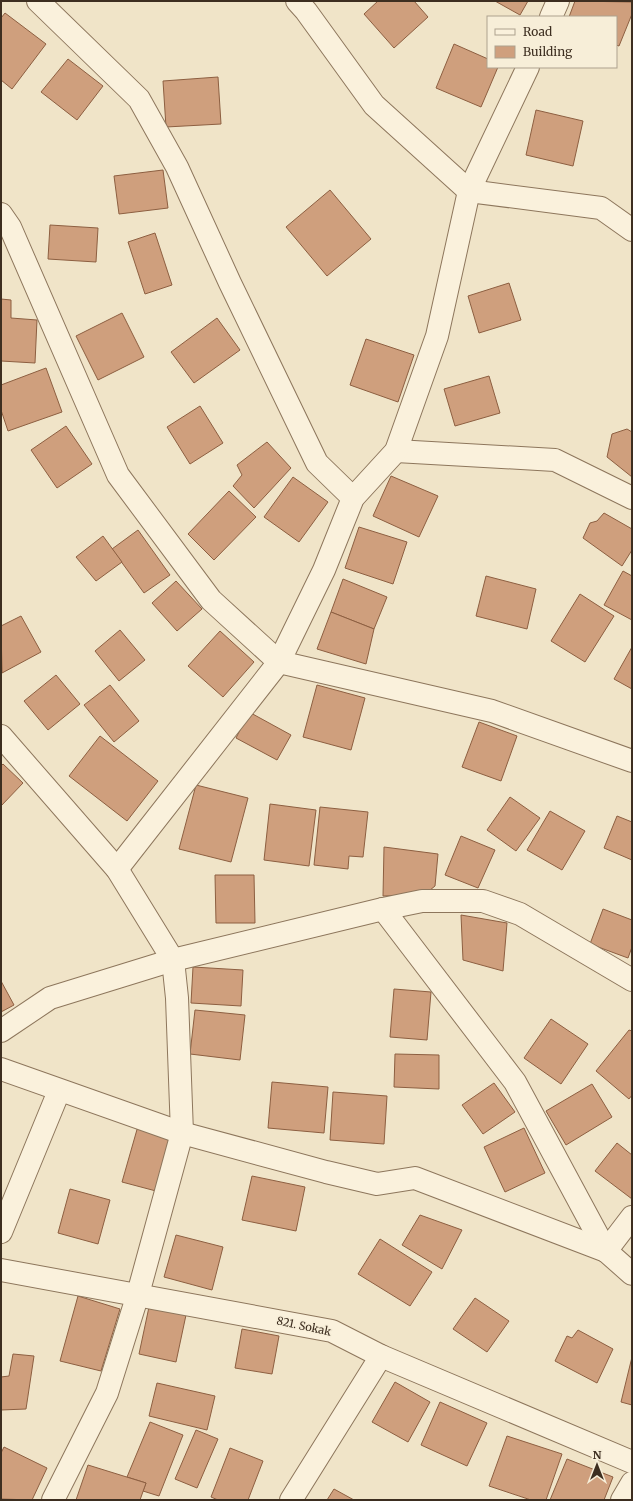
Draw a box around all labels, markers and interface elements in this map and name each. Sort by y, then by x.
legend [487,16,617,68]
text: Road [523,24,552,39]
text: Building [523,44,573,59]
street label: 821. Sokak [275,1313,333,1339]
north arrow [577,1445,617,1485]
text: N [593,1448,602,1462]

